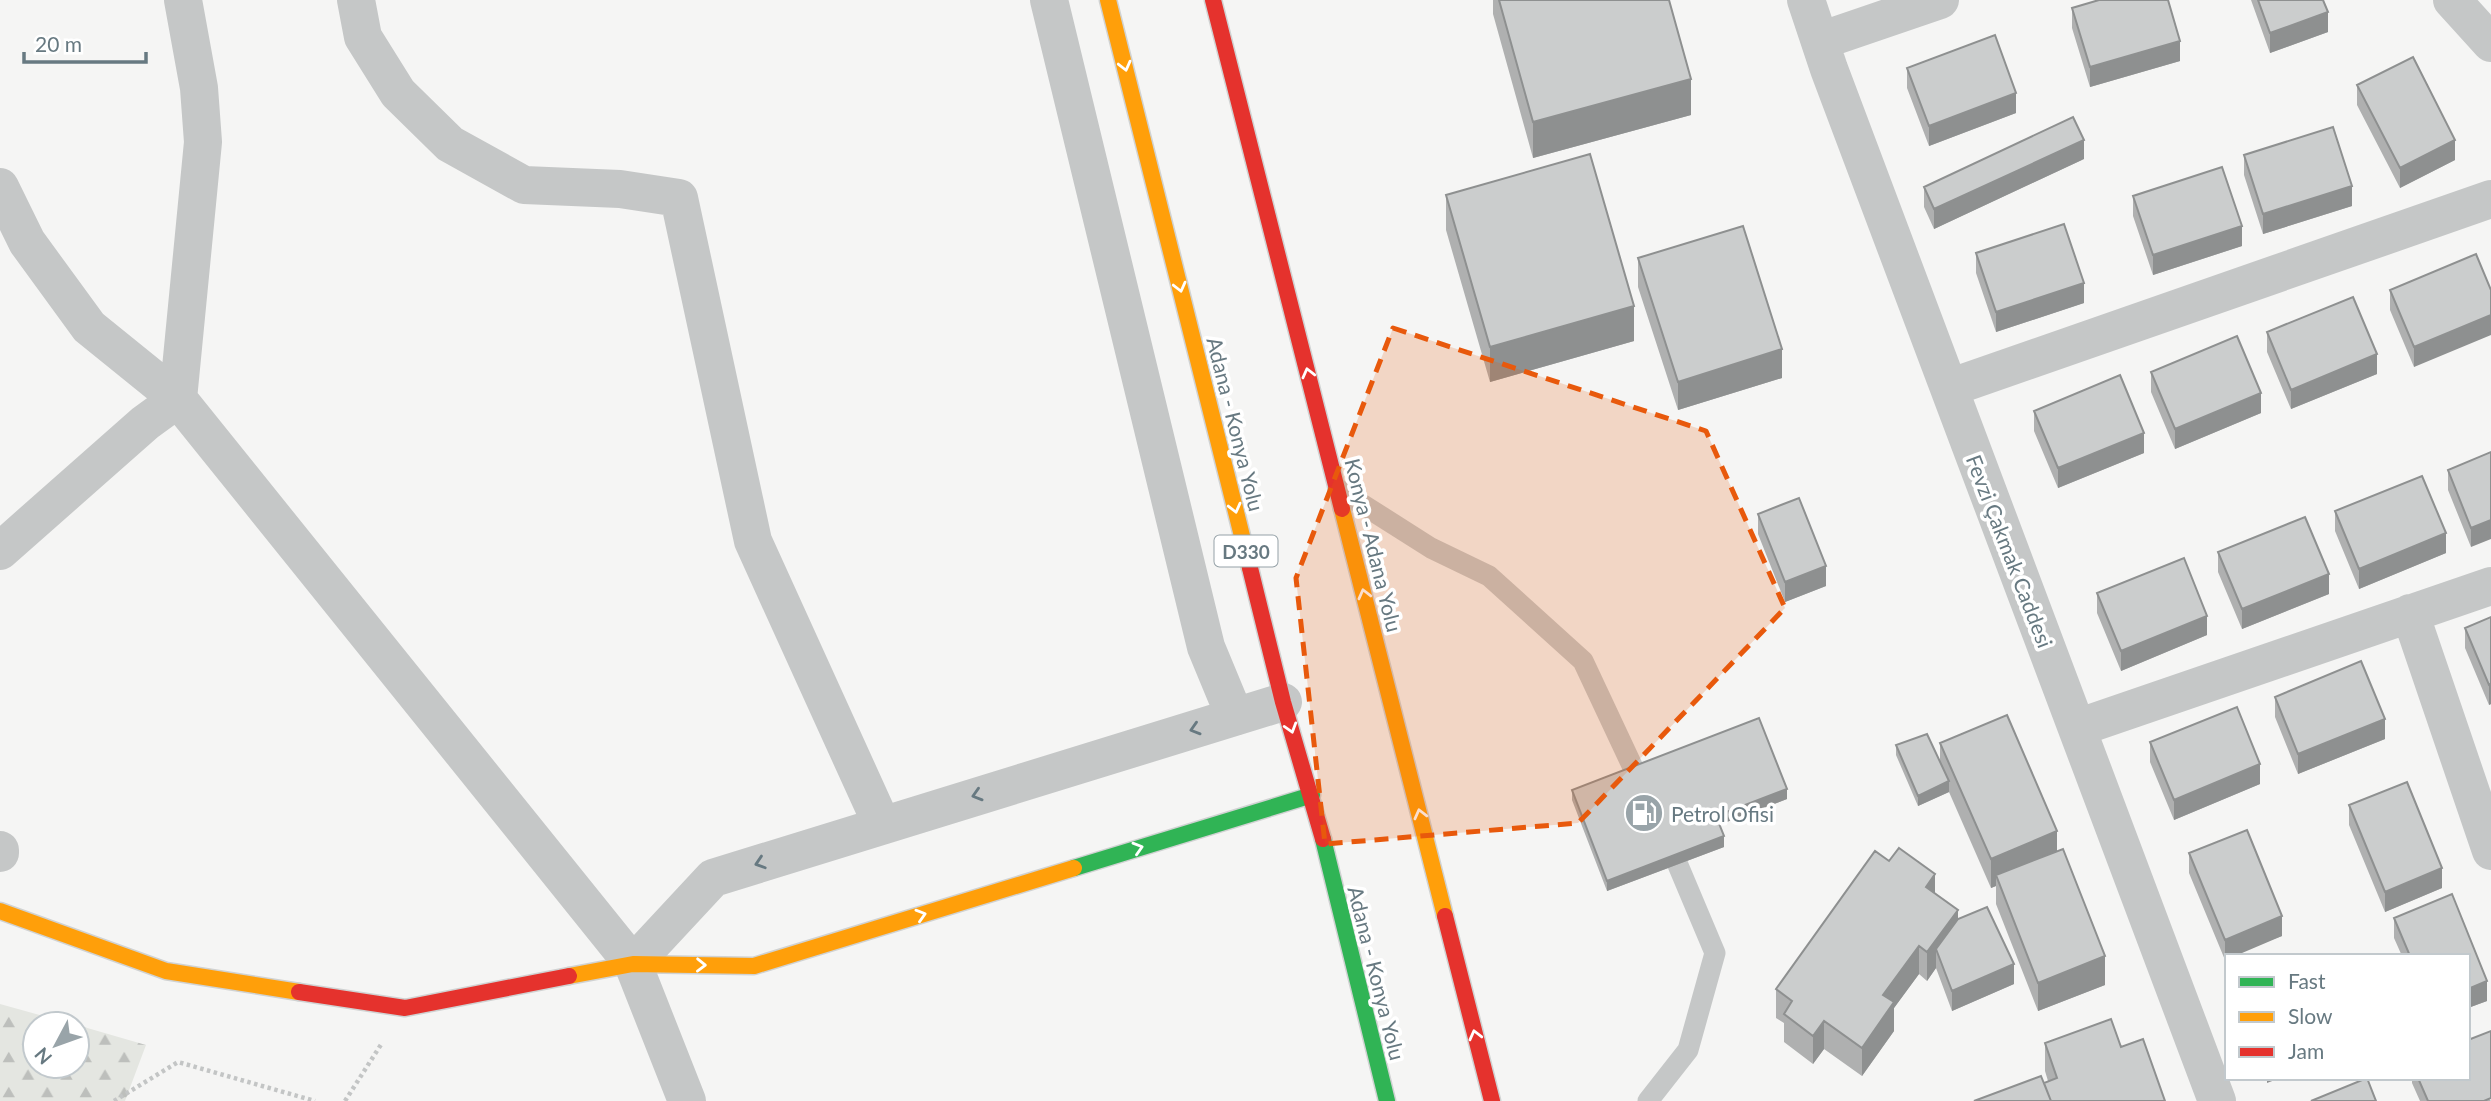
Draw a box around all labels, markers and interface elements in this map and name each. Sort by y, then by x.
scale bar [24,21,147,65]
text: 20 m [35,31,82,56]
one-way arrow [1116,60,1131,72]
one-way arrow [1172,281,1186,293]
street label: Adana - Konya Yolu [1202,334,1270,514]
one-way arrow [1302,367,1316,379]
street label: Fevzi Çakmak Caddesi [1962,451,2058,651]
street label: Konya - Adana Yolu [1340,456,1408,634]
one-way arrow [1227,502,1241,514]
road number: D330 [1214,536,1278,566]
one-way arrow [1358,588,1372,600]
one-way arrow [1189,720,1201,735]
one-way arrow [1283,722,1298,734]
one-way arrow [971,787,983,802]
fuel station icon: Petrol Ofisi [1623,792,1665,834]
place label: Petrol Ofisi [1671,801,1774,826]
one-way arrow [1414,808,1428,820]
one-way arrow [1132,842,1144,856]
one-way arrow [754,855,766,870]
street label: Adana - Konya Yolu [1343,883,1411,1063]
one-way arrow [915,908,927,923]
legend [2225,954,2470,1080]
one-way arrow [696,957,707,973]
text: Fast [2288,968,2326,993]
text: Slow [2288,1003,2333,1028]
north arrow [21,1010,91,1080]
one-way arrow [1469,1029,1483,1041]
text: Jam [2288,1038,2324,1063]
text: N [29,1043,56,1070]

